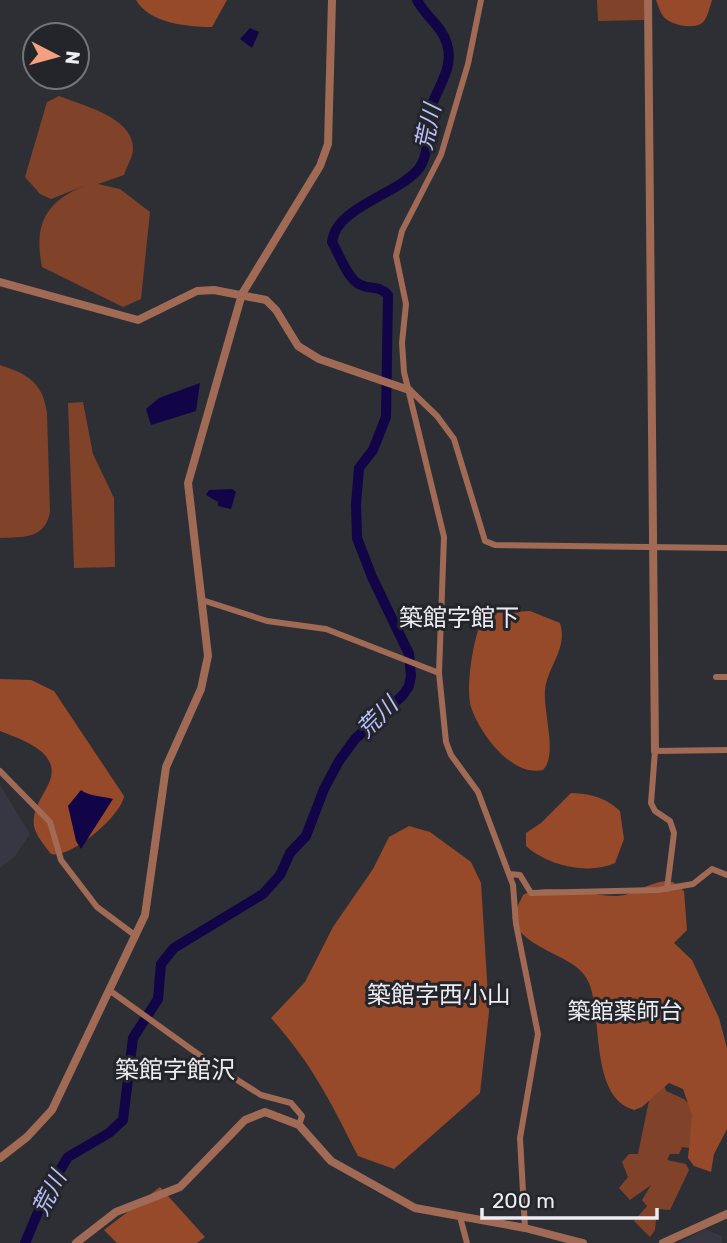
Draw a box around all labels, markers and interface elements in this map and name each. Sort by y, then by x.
north arrow [21,21,91,91]
text: N [60,50,85,66]
water label: 荒川 [410,99,447,152]
district label: 築館字館下 [399,604,519,632]
water label: 荒川 [351,689,405,743]
district label: 築館字西小山 [367,981,511,1009]
district label: 築館薬師台 [568,997,683,1025]
district label: 築館字館沢 [115,1056,235,1084]
water label: 荒川 [26,1163,73,1220]
scale bar [482,1176,657,1220]
text: 200 m [492,1188,555,1213]

